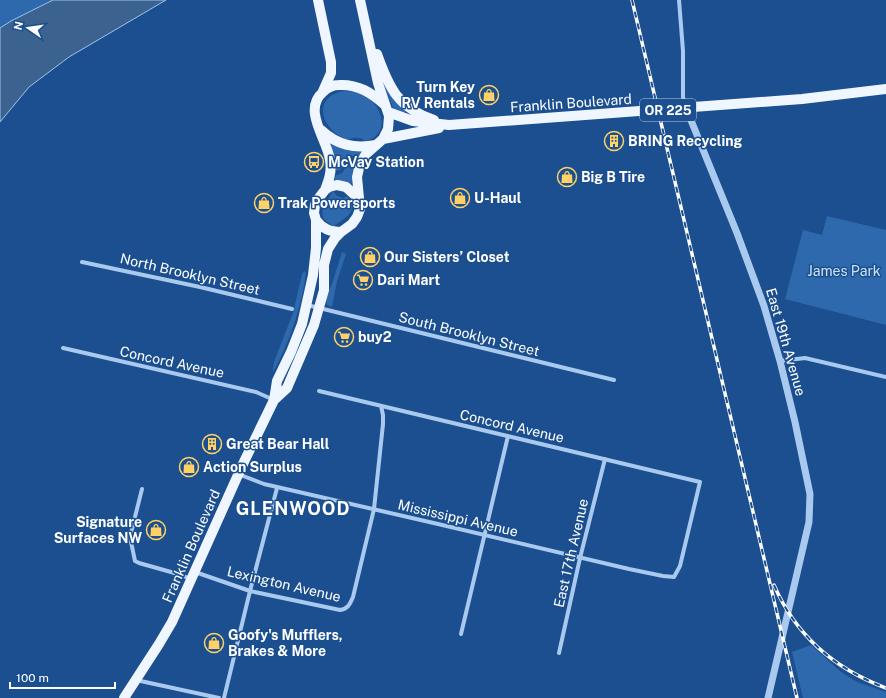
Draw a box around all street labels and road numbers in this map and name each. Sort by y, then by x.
street label: Franklin Boulevard [510,91,632,115]
road number: OR 225 [640,99,696,121]
street label: North Brooklyn Street [119,250,261,298]
street label: East 19th Avenue [763,286,809,398]
street label: South Brooklyn Street [397,309,541,359]
street label: Concord Avenue [118,343,226,381]
street label: Concord Avenue [458,406,566,446]
street label: Franklin Boulevard [159,487,223,605]
street label: Mississippi Avenue [396,496,520,540]
street label: East 17th Avenue [551,497,591,609]
street label: Lexington Avenue [226,563,343,605]

